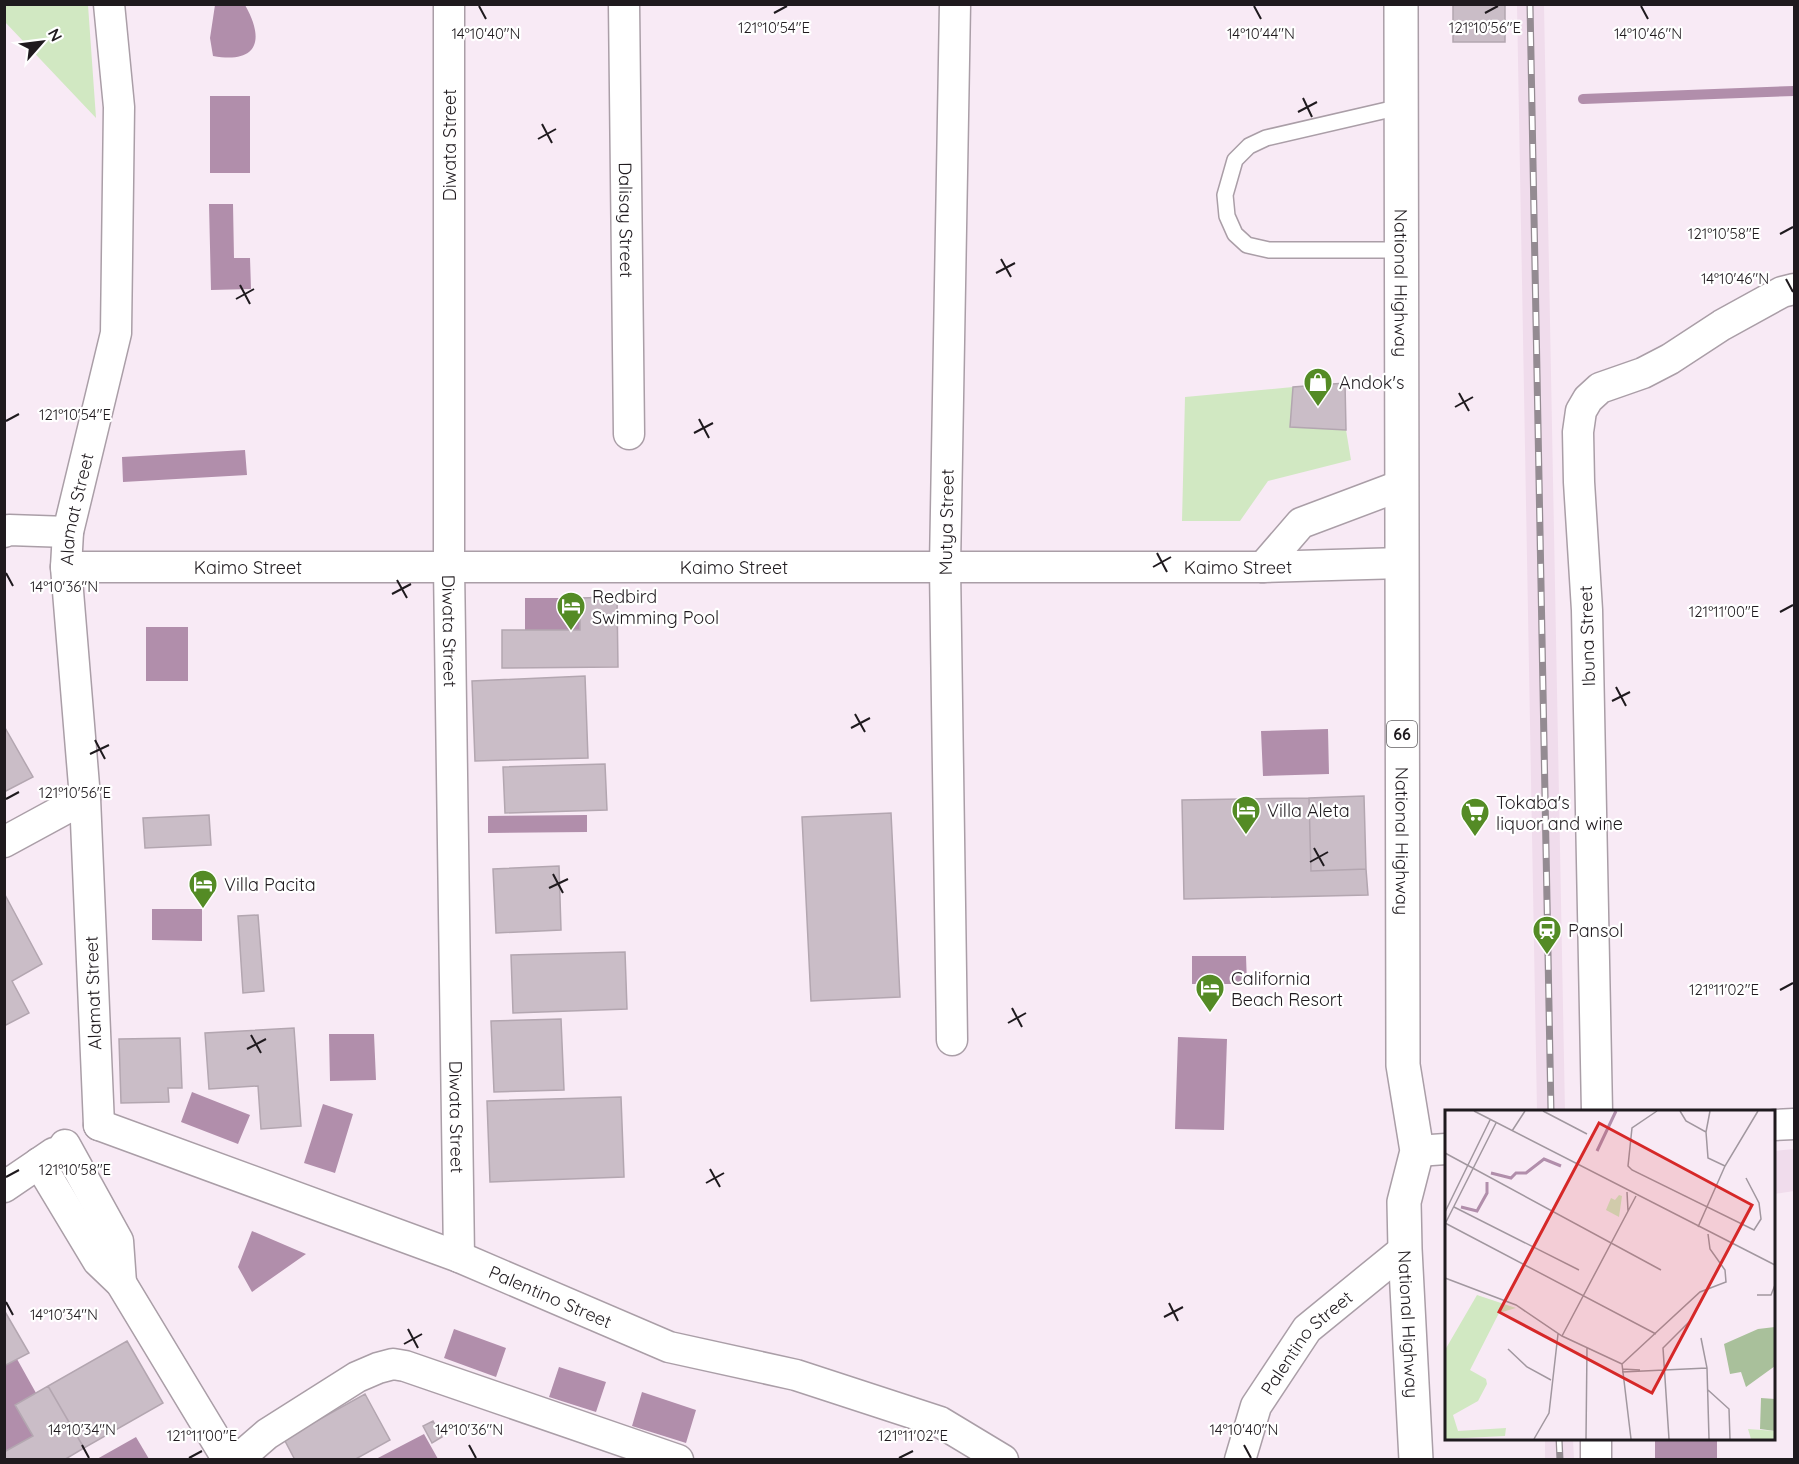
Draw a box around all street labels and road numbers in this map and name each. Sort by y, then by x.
street label: Diwata Street [438,89,461,201]
street label: Dalisay Street [614,162,639,278]
street label: National Highway [1390,209,1413,357]
street label: Alamat Street [55,451,98,566]
street label: Mutya Street [933,469,958,576]
street label: Kaimo Street [1184,555,1293,579]
street label: Kaimo Street [194,556,302,579]
street label: Kaimo Street [680,556,788,579]
street label: Diwata Street [438,575,462,687]
street label: Ibuna Street [1574,585,1600,687]
road number: 66 [1387,721,1417,747]
street label: National Highway [1391,767,1414,915]
street label: Alamat Street [80,936,106,1050]
street label: Diwata Street [445,1061,469,1173]
street label: National Highway [1394,1249,1424,1399]
street label: Palentino Street [486,1260,615,1333]
street label: Palentino Street [1255,1285,1357,1399]

